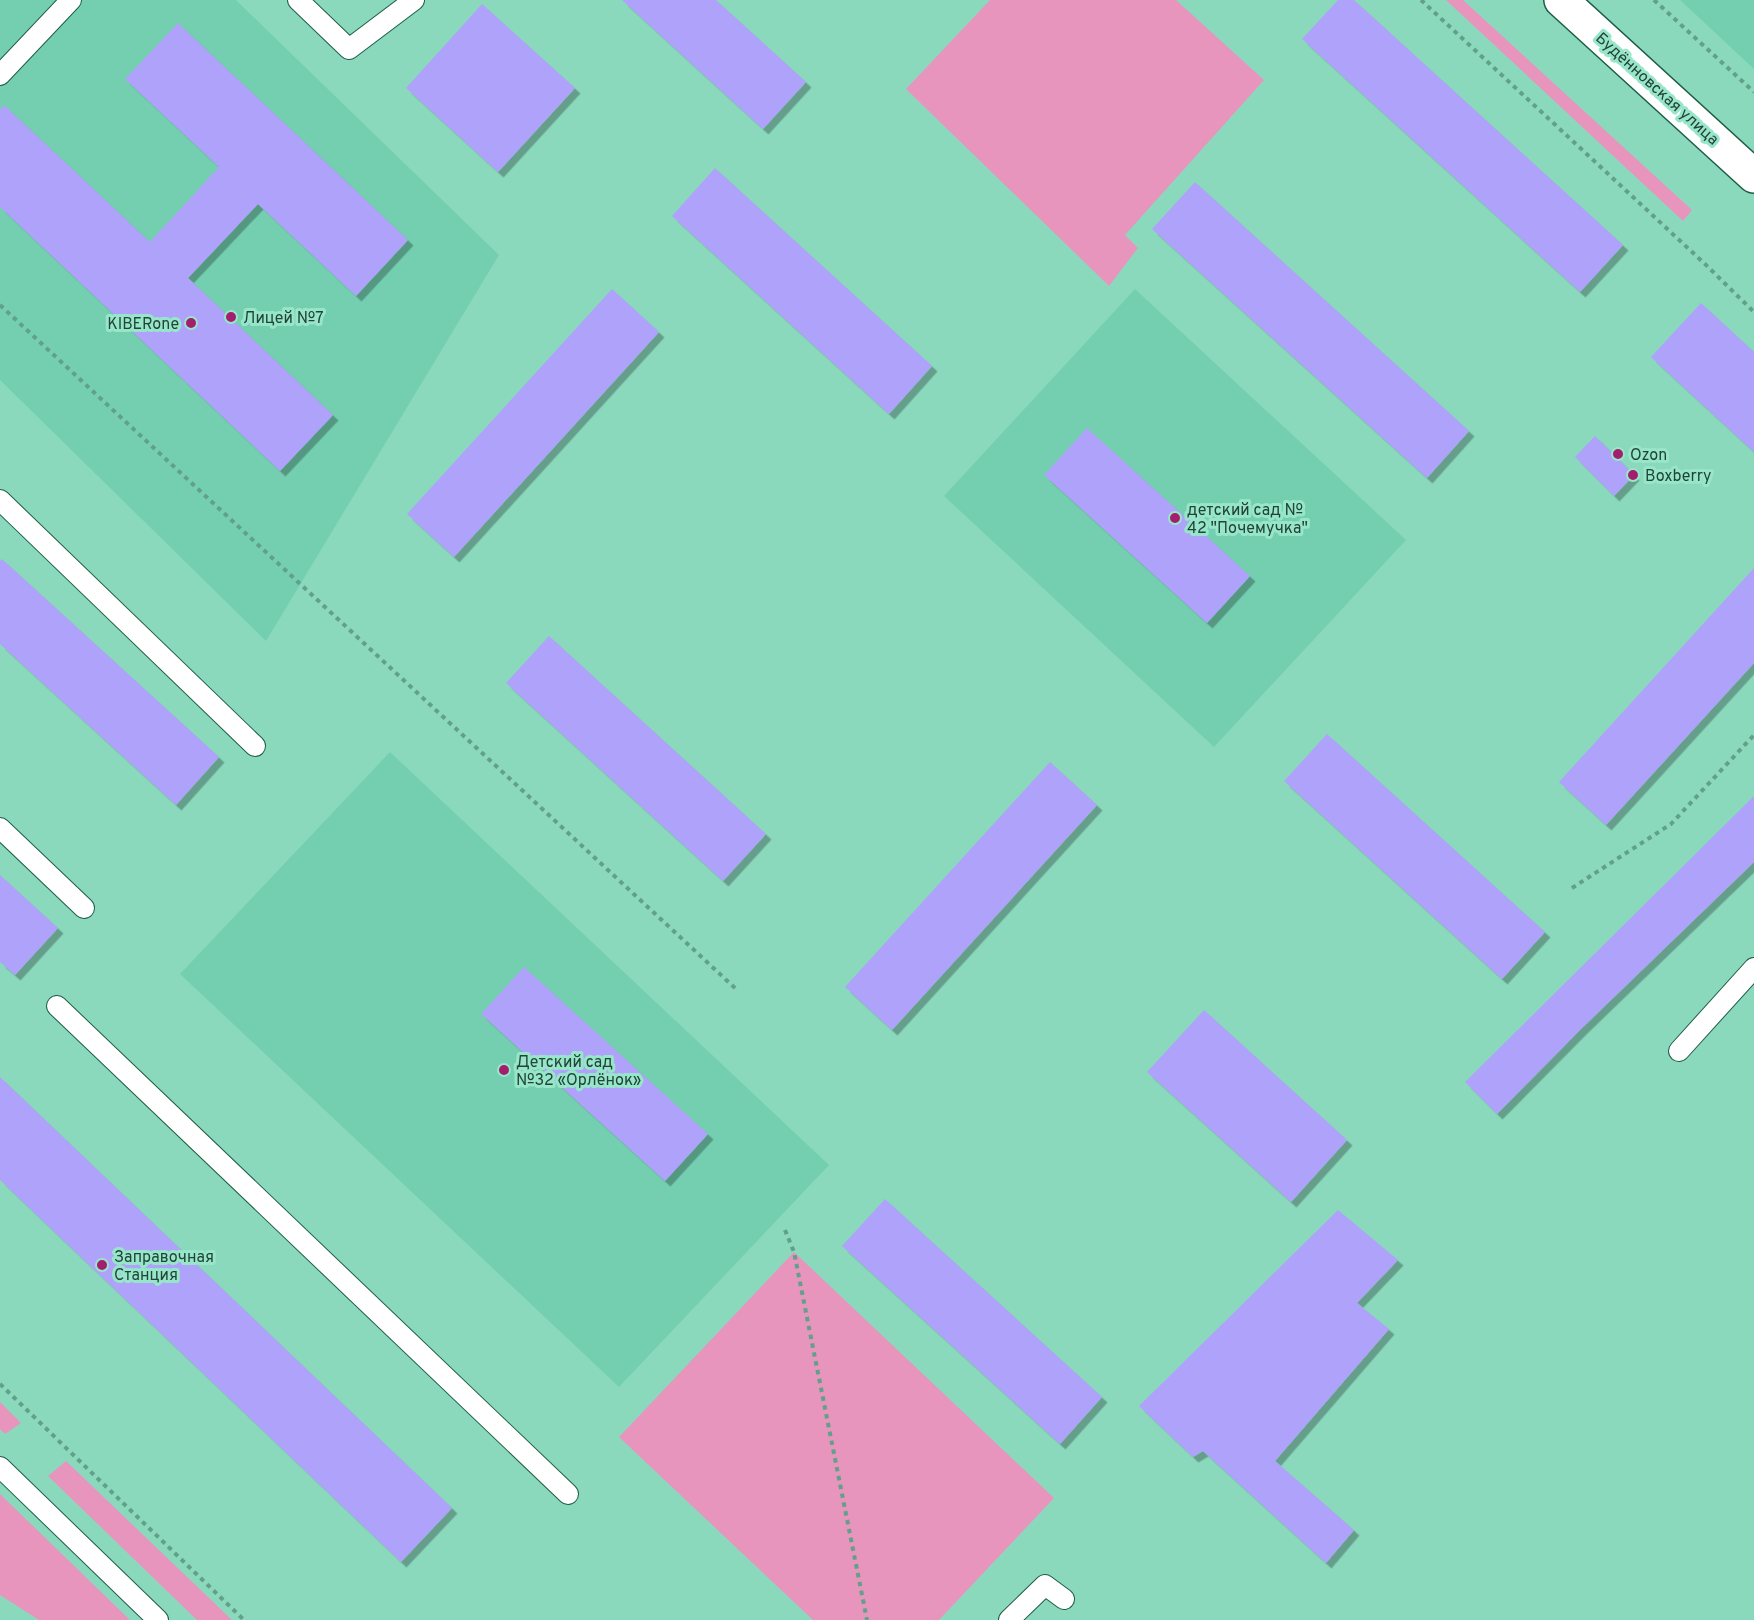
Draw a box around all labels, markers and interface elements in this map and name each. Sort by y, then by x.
street label: Будённовская улица [1591,29,1722,150]
place label: Лицей №7 [243,309,324,329]
marker: Лицей №7 [224,310,238,324]
place label: KIBERone [107,315,179,335]
marker: KIBERone [184,316,198,330]
place label: Ozon [1630,446,1667,466]
marker: Ozon [1611,447,1625,461]
place label: Boxberry [1645,467,1712,487]
marker: Boxberry [1626,468,1640,482]
place label: детский сад № 42 "Почемучка" [1187,501,1308,539]
marker: детский сад № 42 "Почемучка" [1168,511,1182,525]
place label: Детский сад №32 «Орлёнок» [516,1053,641,1091]
marker: Детский сад №32 «Орлёнок» [497,1063,511,1077]
place label: Заправочная Станция [114,1248,214,1286]
marker: Заправочная Станция [95,1258,109,1272]

